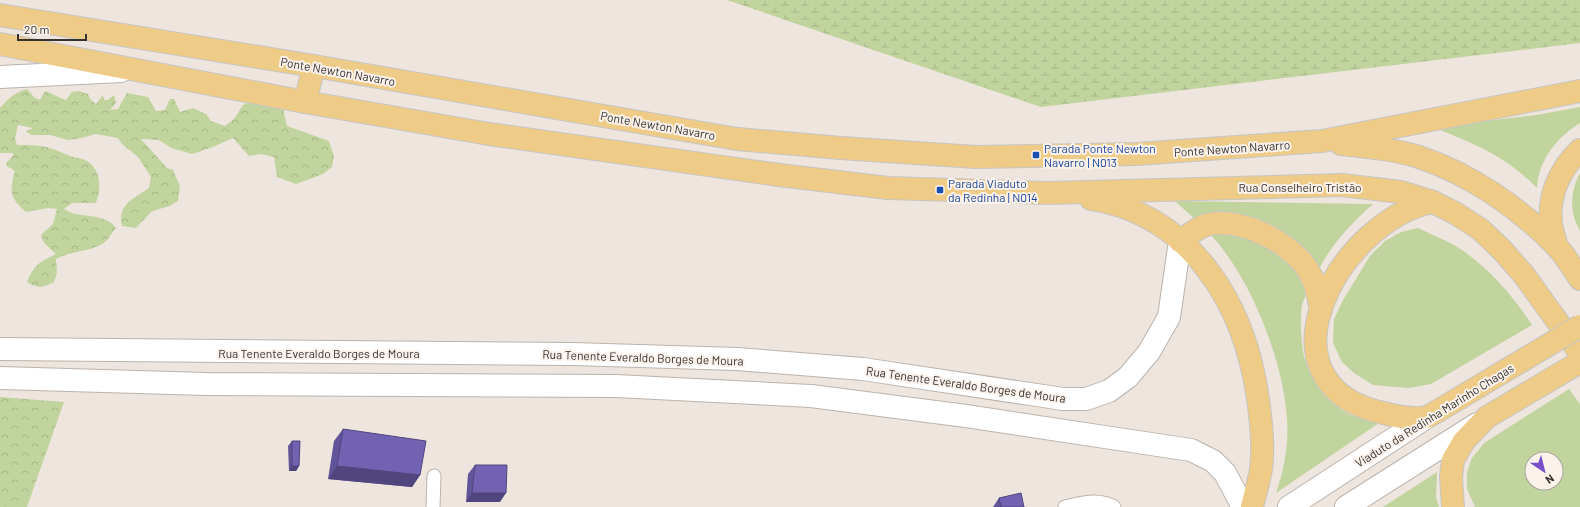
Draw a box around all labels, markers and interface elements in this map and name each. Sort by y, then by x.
scale bar [18,16,86,42]
text: 20 m [24,22,50,36]
street label: Ponte Newton Navarro [279,54,397,88]
street label: Ponte Newton Navarro [599,108,717,142]
street label: Ponte Newton Navarro [1173,137,1291,159]
place label: Parada Ponte Newton Navarro | N013 [1044,141,1156,169]
marker: Parada Ponte Newton Navarro | N013 [1031,150,1041,160]
place label: Parada Viaduto da Redinha | N014 [948,176,1038,204]
street label: Rua Conselheiro Tristão [1239,180,1361,194]
marker: Parada Viaduto da Redinha | N014 [935,185,945,195]
street label: Rua Tenente Everaldo Borges de Moura [218,346,420,360]
street label: Rua Tenente Everaldo Borges de Moura [542,346,744,368]
street label: Viaduto da Redinha Marinho Chagas [1352,360,1516,470]
street label: Rua Tenente Everaldo Borges de Moura [865,363,1067,405]
north arrow [1524,451,1564,491]
text: N [1543,472,1557,487]

